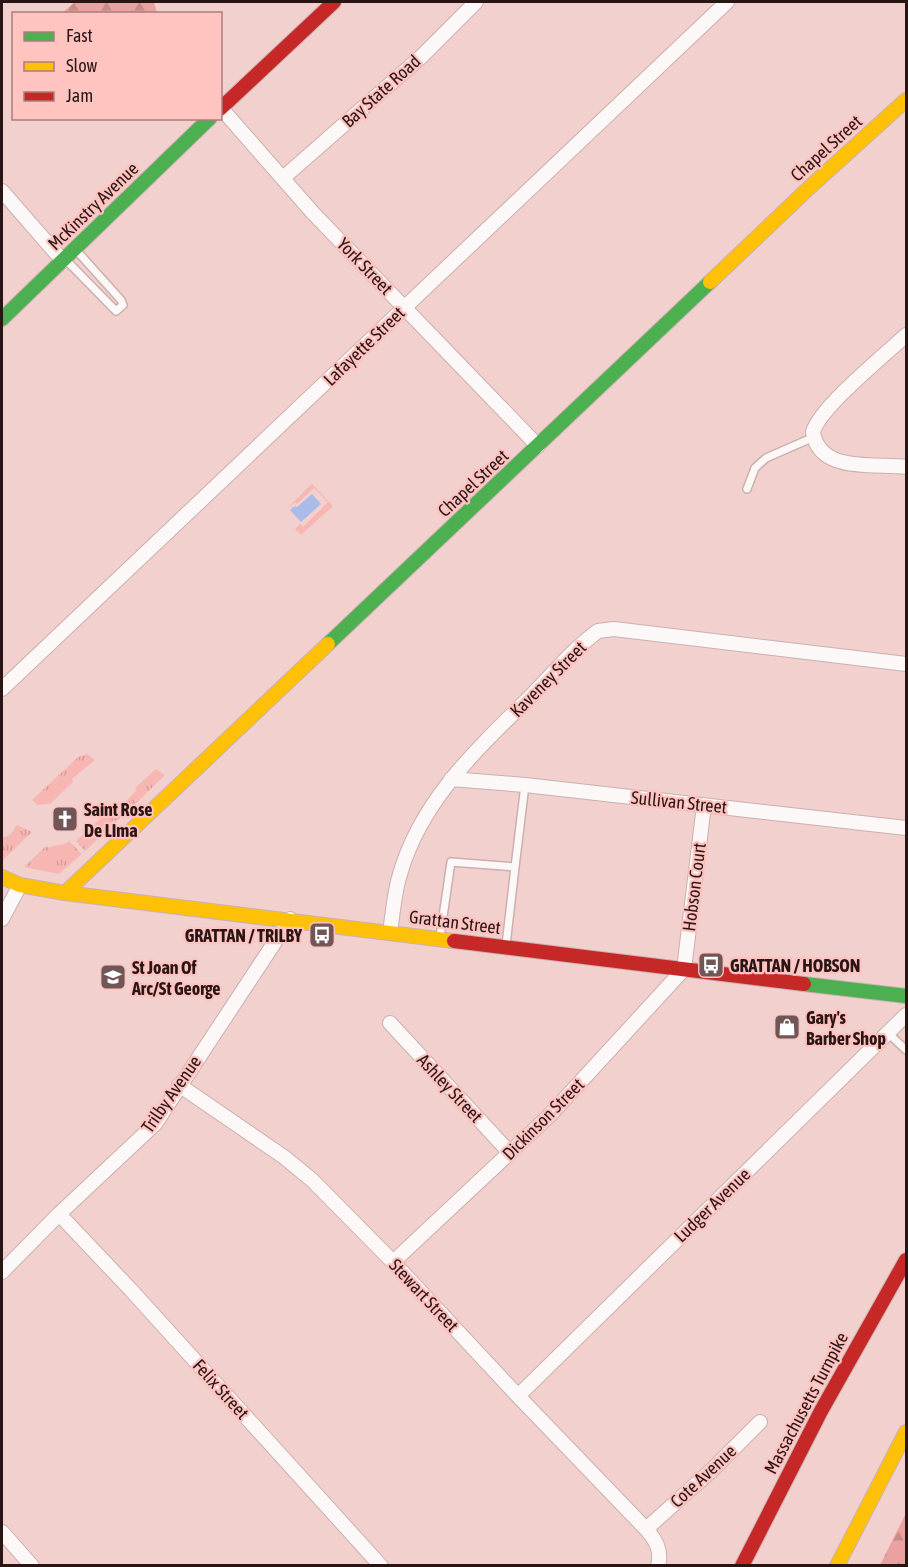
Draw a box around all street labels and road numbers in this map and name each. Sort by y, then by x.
street label: Bay State Road [338,50,424,132]
street label: Chapel Street [786,111,866,185]
street label: McKinstry Avenue [44,158,142,254]
street label: York Street [333,233,397,299]
street label: Lafayette Street [319,302,409,390]
street label: Chapel Street [433,445,513,521]
street label: Kaveney Street [506,637,590,721]
street label: Sullivan Street [630,787,728,817]
street label: Hobson Court [678,842,710,932]
street label: Grattan Street [408,906,502,938]
street label: Ashley Street [413,1049,487,1127]
street label: Trilby Avenue [137,1051,205,1137]
street label: Dickinson Street [498,1074,588,1164]
street label: Ludger Avenue [670,1164,754,1246]
street label: Stewart Street [385,1254,463,1336]
street label: Massachusetts Turnpike [760,1329,852,1477]
street label: Felix Street [189,1355,253,1423]
street label: Cote Avenue [666,1440,740,1512]

